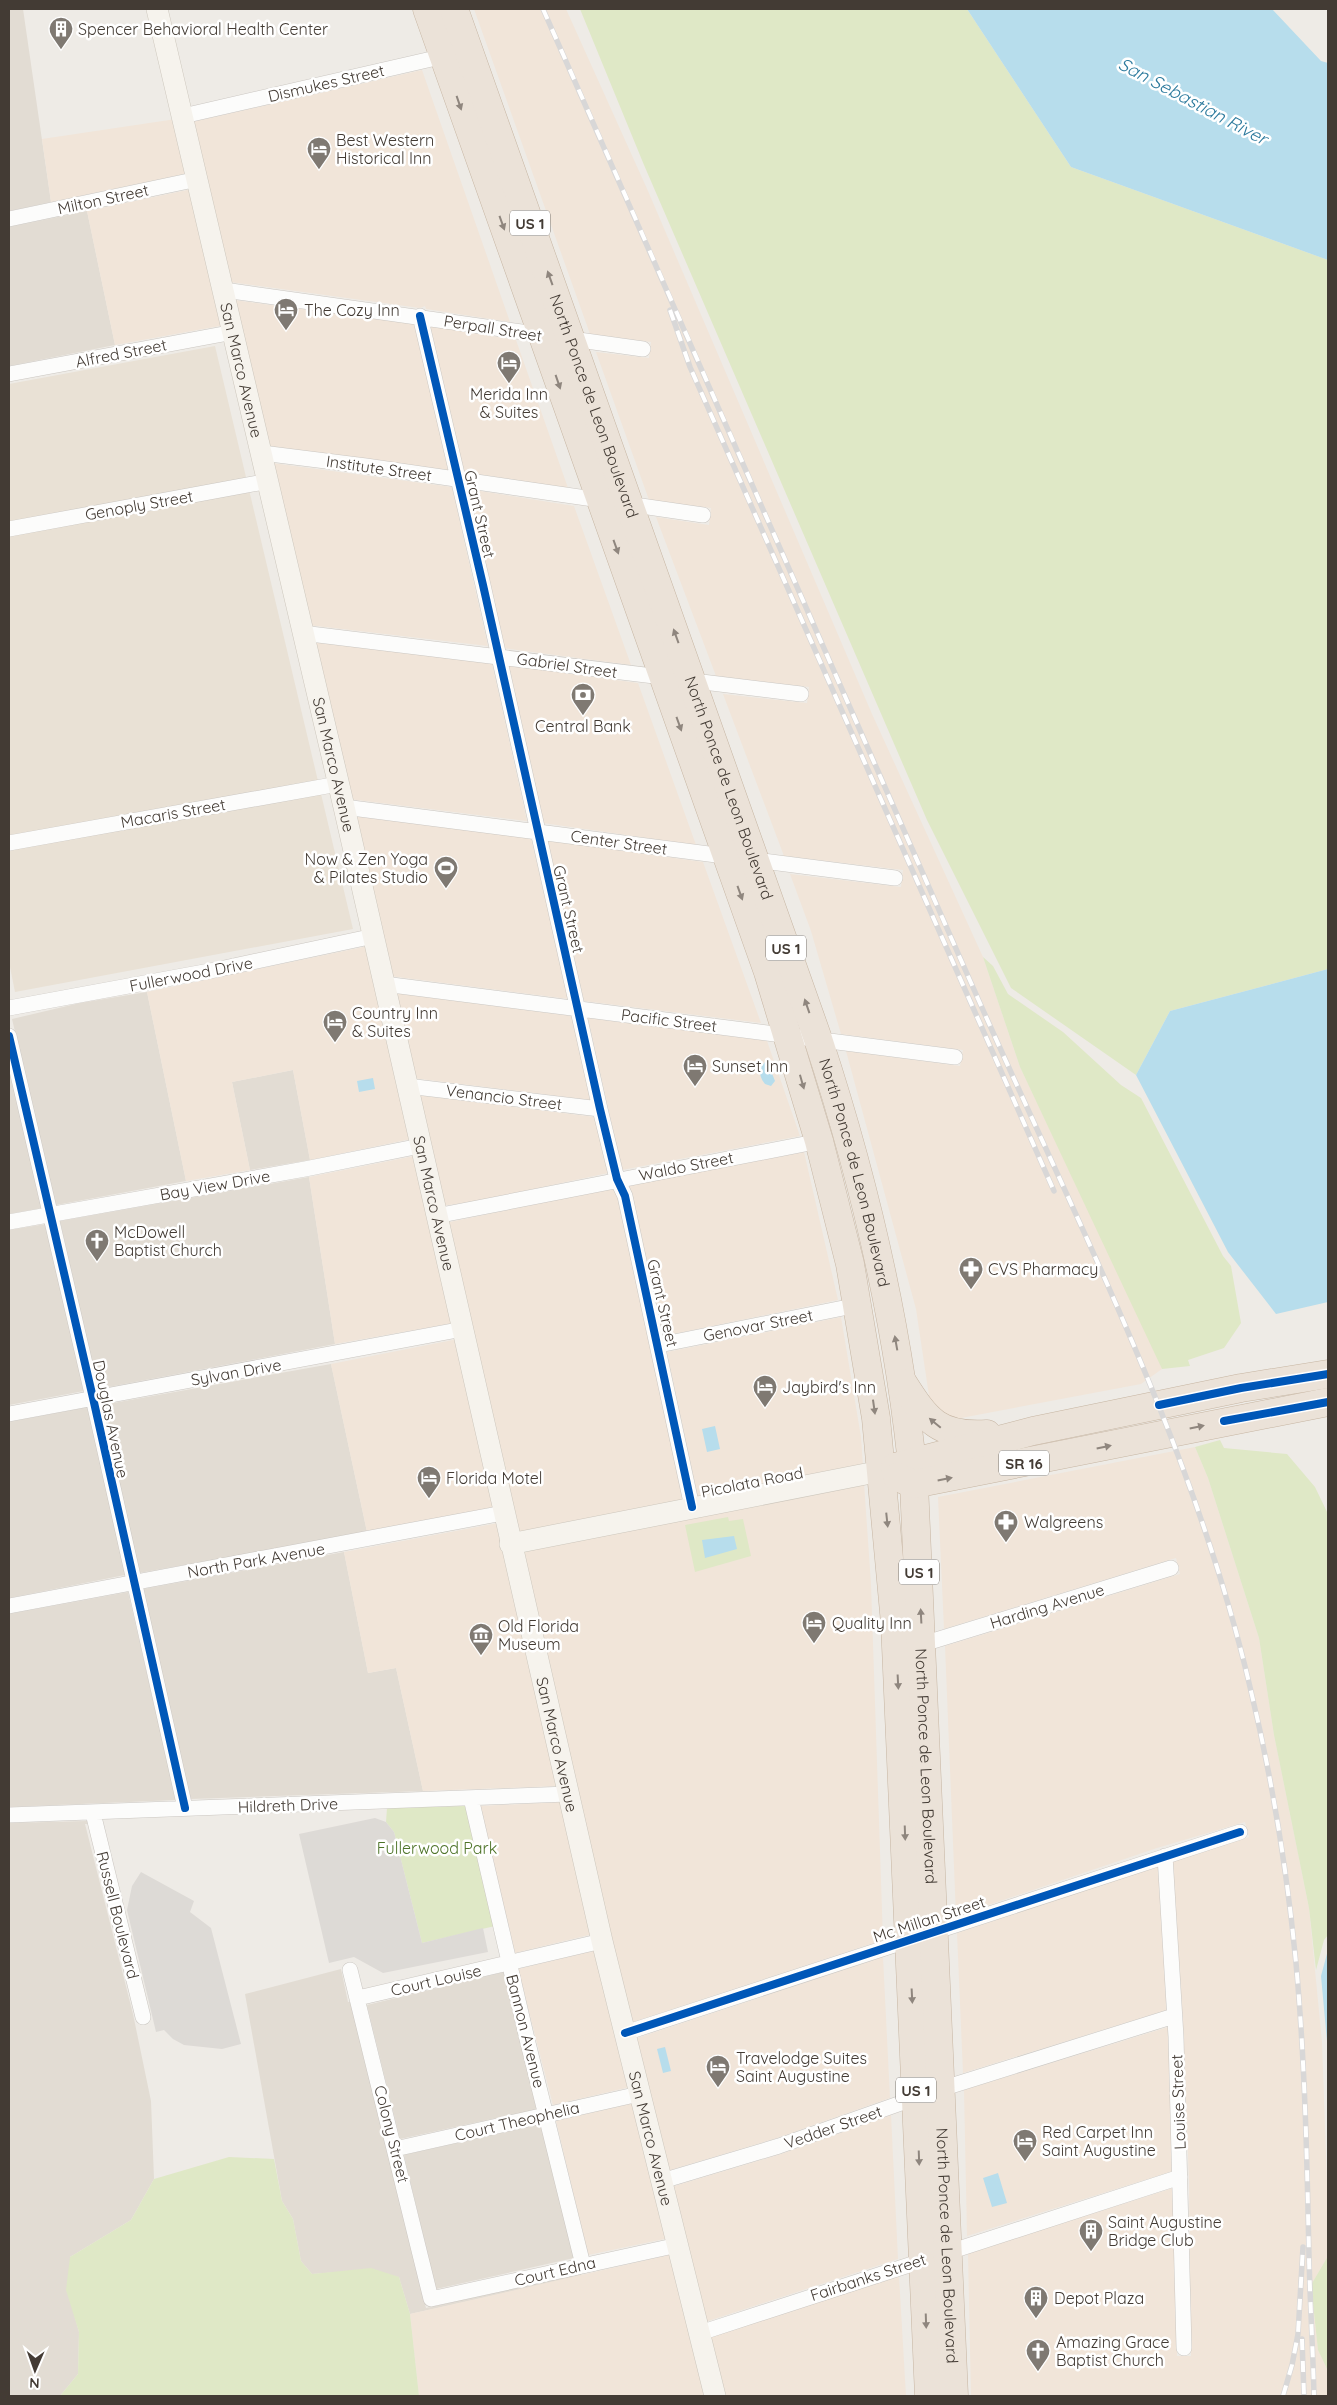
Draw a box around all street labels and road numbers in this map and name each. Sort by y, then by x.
street label: Dismukes Street [266,60,386,106]
street label: Milton Street [56,180,150,218]
road number: US 1 [510,210,550,236]
street label: North Ponce de Leon Boulevard [546,291,643,520]
street label: San Marco Avenue [216,301,267,440]
street label: Perpall Street [442,310,544,346]
street label: Alfred Street [74,334,168,372]
street label: Institute Street [325,451,433,485]
street label: Grant Street [460,468,500,560]
street label: Genoply Street [83,486,195,524]
street label: Gabriel Street [516,648,618,682]
street label: North Ponce de Leon Boulevard [681,673,778,902]
street label: San Marco Avenue [309,695,359,834]
street label: Macaris Street [119,794,227,832]
street label: Center Street [569,825,669,859]
street label: Grant Street [549,863,589,955]
road number: US 1 [766,936,806,960]
street label: Fullerwood Drive [128,952,254,996]
street label: Pacific Street [620,1004,718,1036]
street label: North Ponce de Leon Boulevard [815,1056,894,1289]
street label: Venancio Street [445,1080,563,1114]
street label: San Marco Avenue [409,1134,459,1273]
street label: Waldo Street [637,1147,735,1185]
street label: Bay View Drive [158,1165,272,1205]
street label: Grant Street [643,1257,683,1349]
street label: Genovar Street [701,1305,815,1345]
street label: Sylvan Drive [189,1354,283,1390]
street label: Douglas Avenue [89,1358,133,1480]
road number: SR 16 [999,1450,1049,1476]
street label: Picolata Road [699,1462,805,1502]
street label: North Park Avenue [186,1538,326,1582]
road number: US 1 [899,1560,939,1584]
street label: Harding Avenue [987,1579,1107,1633]
street label: North Ponce de Leon Boulevard [911,1648,942,1884]
street label: San Marco Avenue [532,1675,582,1814]
street label: Hildreth Drive [237,1793,339,1817]
street label: Russell Boulevard [92,1849,144,1981]
street label: Mc Millan Street [870,1891,988,1947]
street label: Court Louise [389,1960,483,2000]
street label: Bannon Avenue [502,1972,550,2090]
street label: Louise Street [1166,2054,1190,2150]
street label: San Marco Avenue [625,2069,677,2208]
road number: US 1 [896,2078,936,2102]
street label: Colony Street [370,2083,414,2185]
street label: Court Theophelia [453,2097,581,2145]
street label: Vedder Street [782,2101,884,2153]
street label: North Ponce de Leon Boulevard [932,2127,963,2364]
street label: Fairbanks Street [807,2249,929,2305]
street label: Court Edna [512,2252,598,2290]

